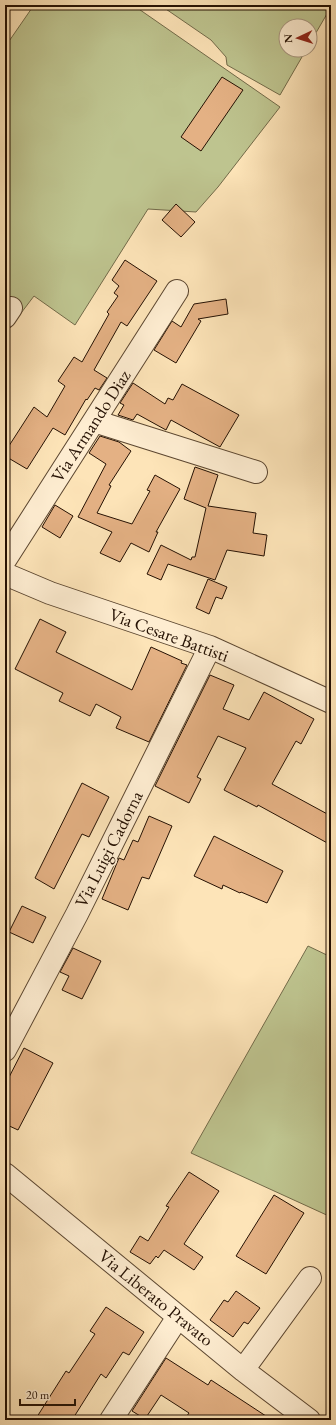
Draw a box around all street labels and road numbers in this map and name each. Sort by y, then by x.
street label: Via Armando Diaz [46,365,136,486]
street label: Via Cesare Battisti [106,602,233,667]
street label: Via Luigi Cadorna [69,786,148,911]
street label: Via Liberato Pravato [94,1244,219,1351]

